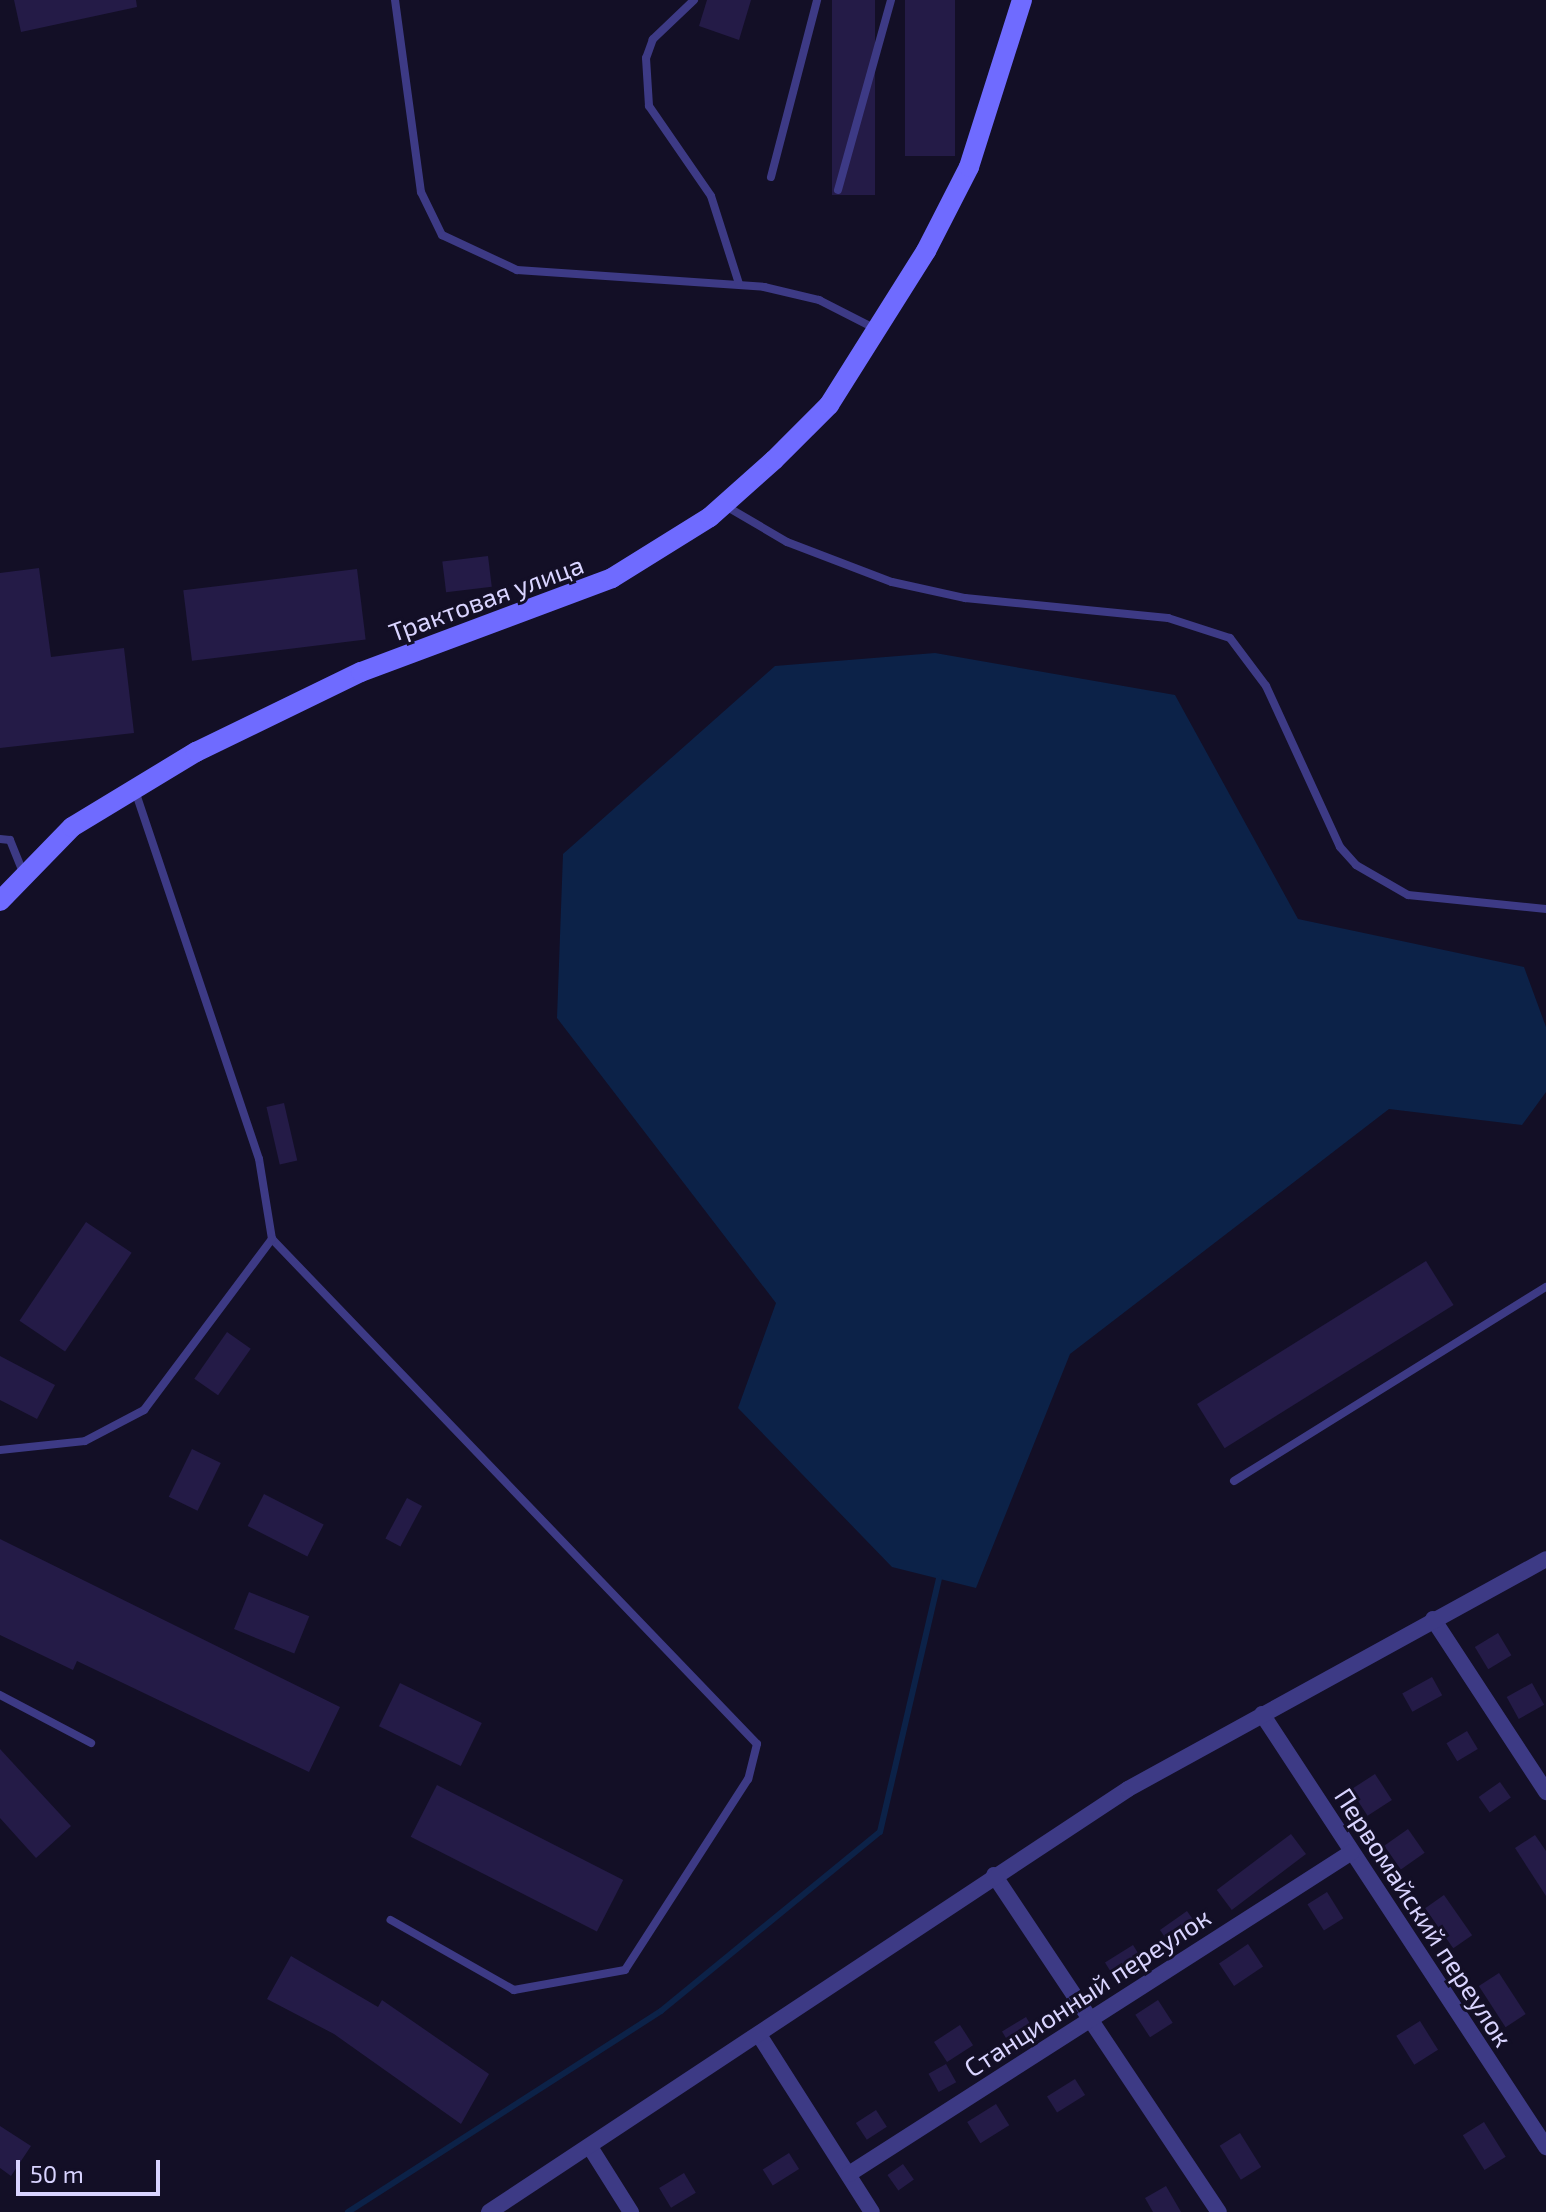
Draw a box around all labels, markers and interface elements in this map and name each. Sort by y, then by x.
street label: Трактовая улица [384,548,588,648]
street label: Первомайский переулок [1329,1782,1519,2052]
street label: Станционный переулок [958,1901,1216,2083]
scale bar [20,2144,164,2194]
text: 50 m [30,2159,84,2188]

